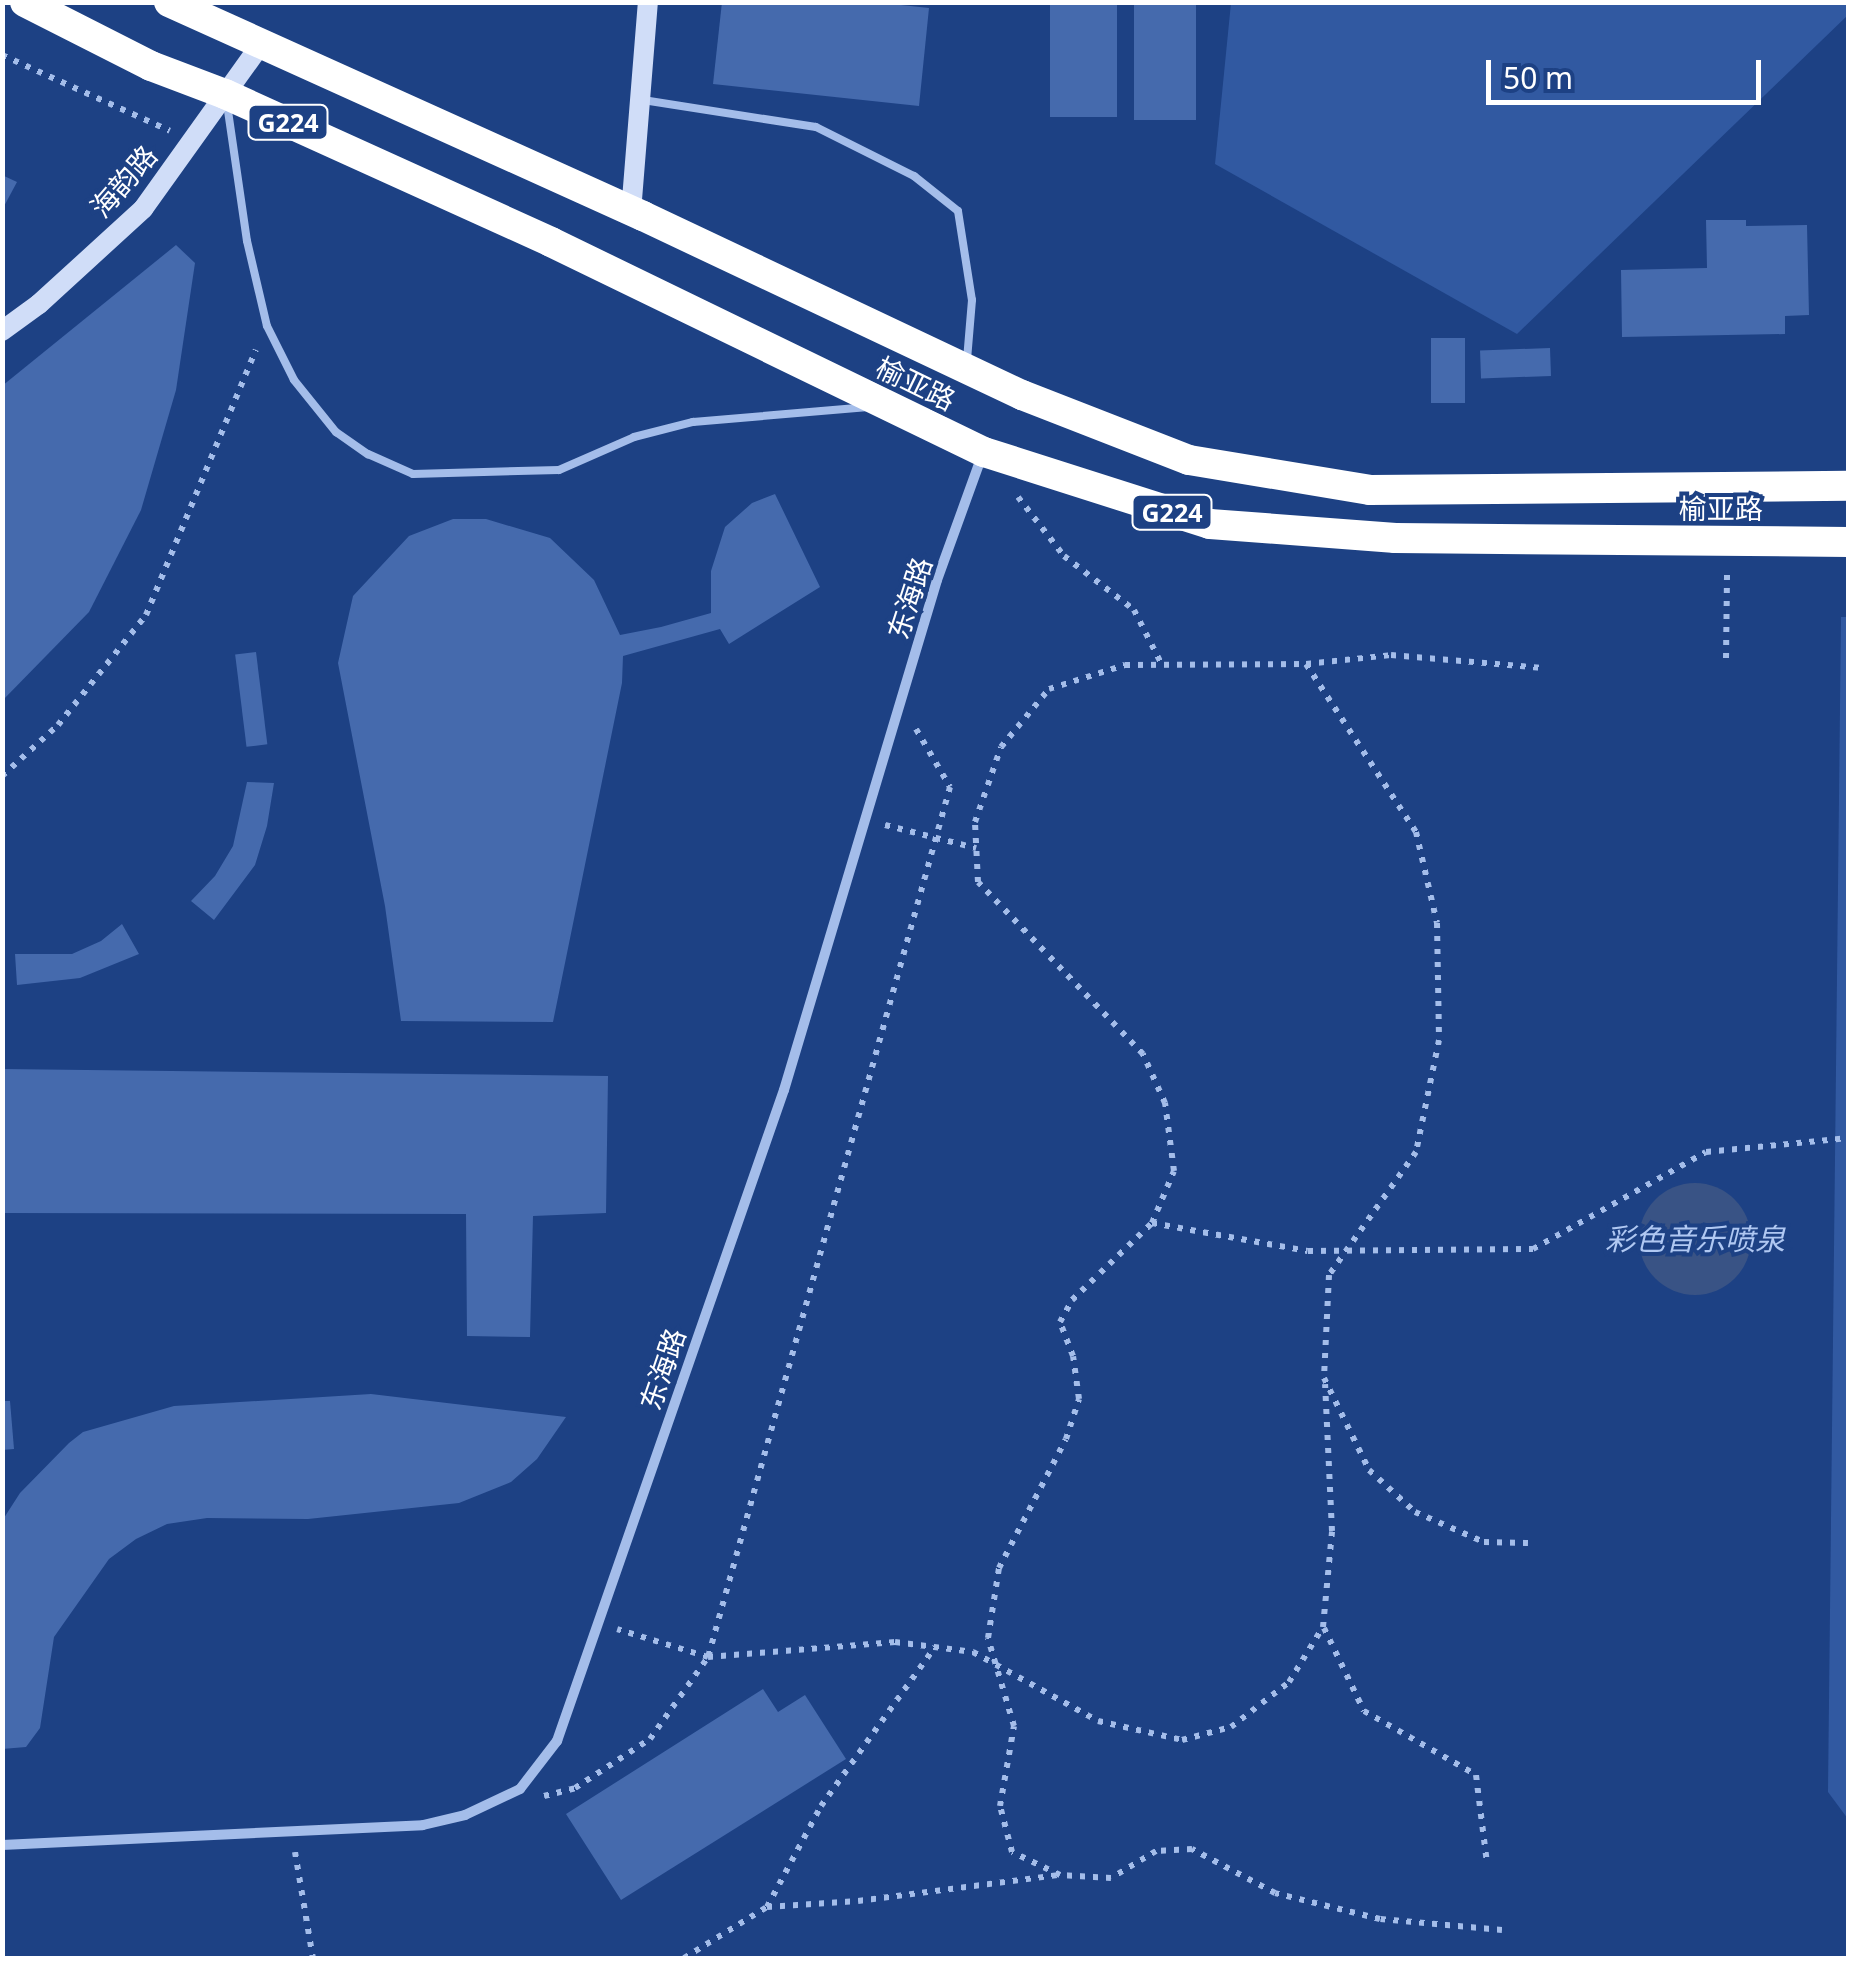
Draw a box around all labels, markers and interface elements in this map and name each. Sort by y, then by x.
scale bar [1491,40,1766,102]
text: 50 m [1503,57,1573,98]
road number: G224 [246,102,330,142]
street label: 海韵路 [83,138,163,224]
street label: 榆亚路 [871,349,961,417]
street label: 榆亚路 [1679,491,1763,525]
road number: G224 [1130,492,1214,532]
street label: 东海路 [880,553,938,643]
water label: 彩色音乐喷泉 [1605,1221,1785,1257]
street label: 东海路 [632,1324,692,1414]

